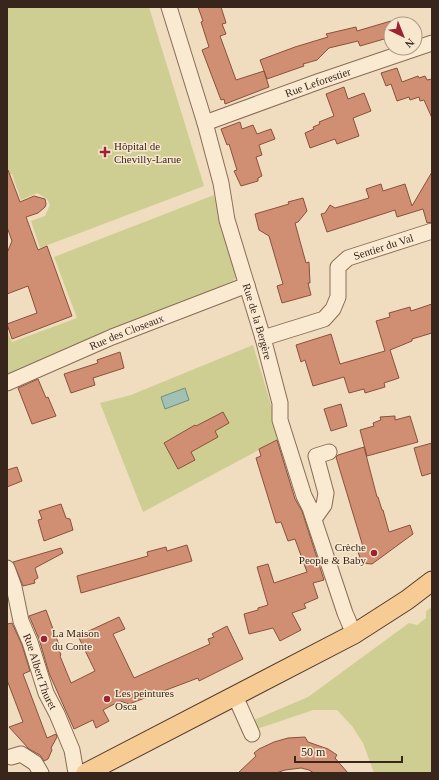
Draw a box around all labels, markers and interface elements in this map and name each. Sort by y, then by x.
north arrow [383,16,423,56]
text: N [403,36,417,50]
street label: Rue Leforestier [283,65,353,99]
place label: Hôpital de Chevilly-Larue [114,140,181,165]
marker: Hôpital de Chevilly-Larue [99,146,111,158]
street label: Sentier du Val [352,231,415,262]
street label: Rue de la Bergère [241,282,274,361]
street label: Rue des Closeaux [88,312,166,352]
place label: Crèche People & Baby [299,541,366,566]
marker: Crèche People & Baby [369,548,379,558]
place label: La Maison du Conte [52,627,100,652]
street label: Rue Albert Thuret [21,632,60,711]
marker: La Maison du Conte [39,634,49,644]
place label: Les peintures Osca [115,687,174,712]
marker: Les peintures Osca [102,694,112,704]
scale bar [295,738,402,764]
text: 50 m [301,745,326,759]

